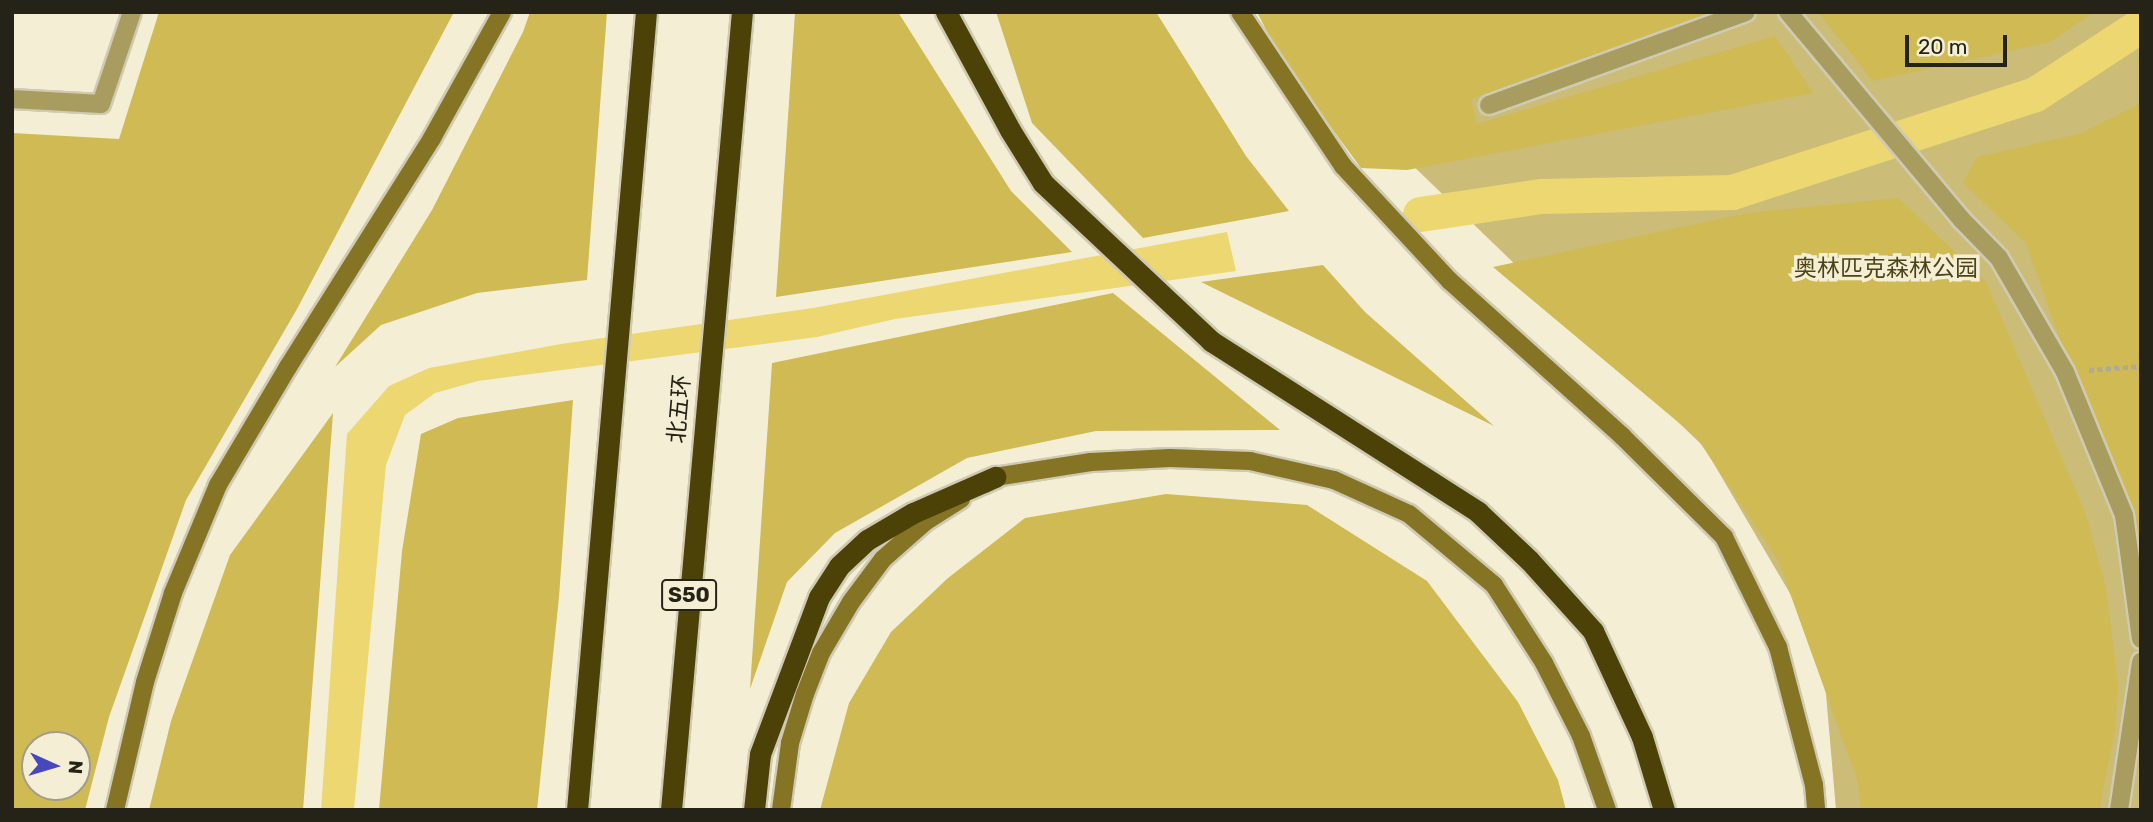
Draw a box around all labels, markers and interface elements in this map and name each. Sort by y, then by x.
scale bar [1908,21,2010,65]
text: 20 m [1918,34,1967,59]
park label: 奥林匹克森林公园 [1794,254,1978,282]
street label: 北五环 [662,373,696,445]
road number: S50 [661,578,717,612]
north arrow [21,731,91,801]
text: N [64,760,87,775]

